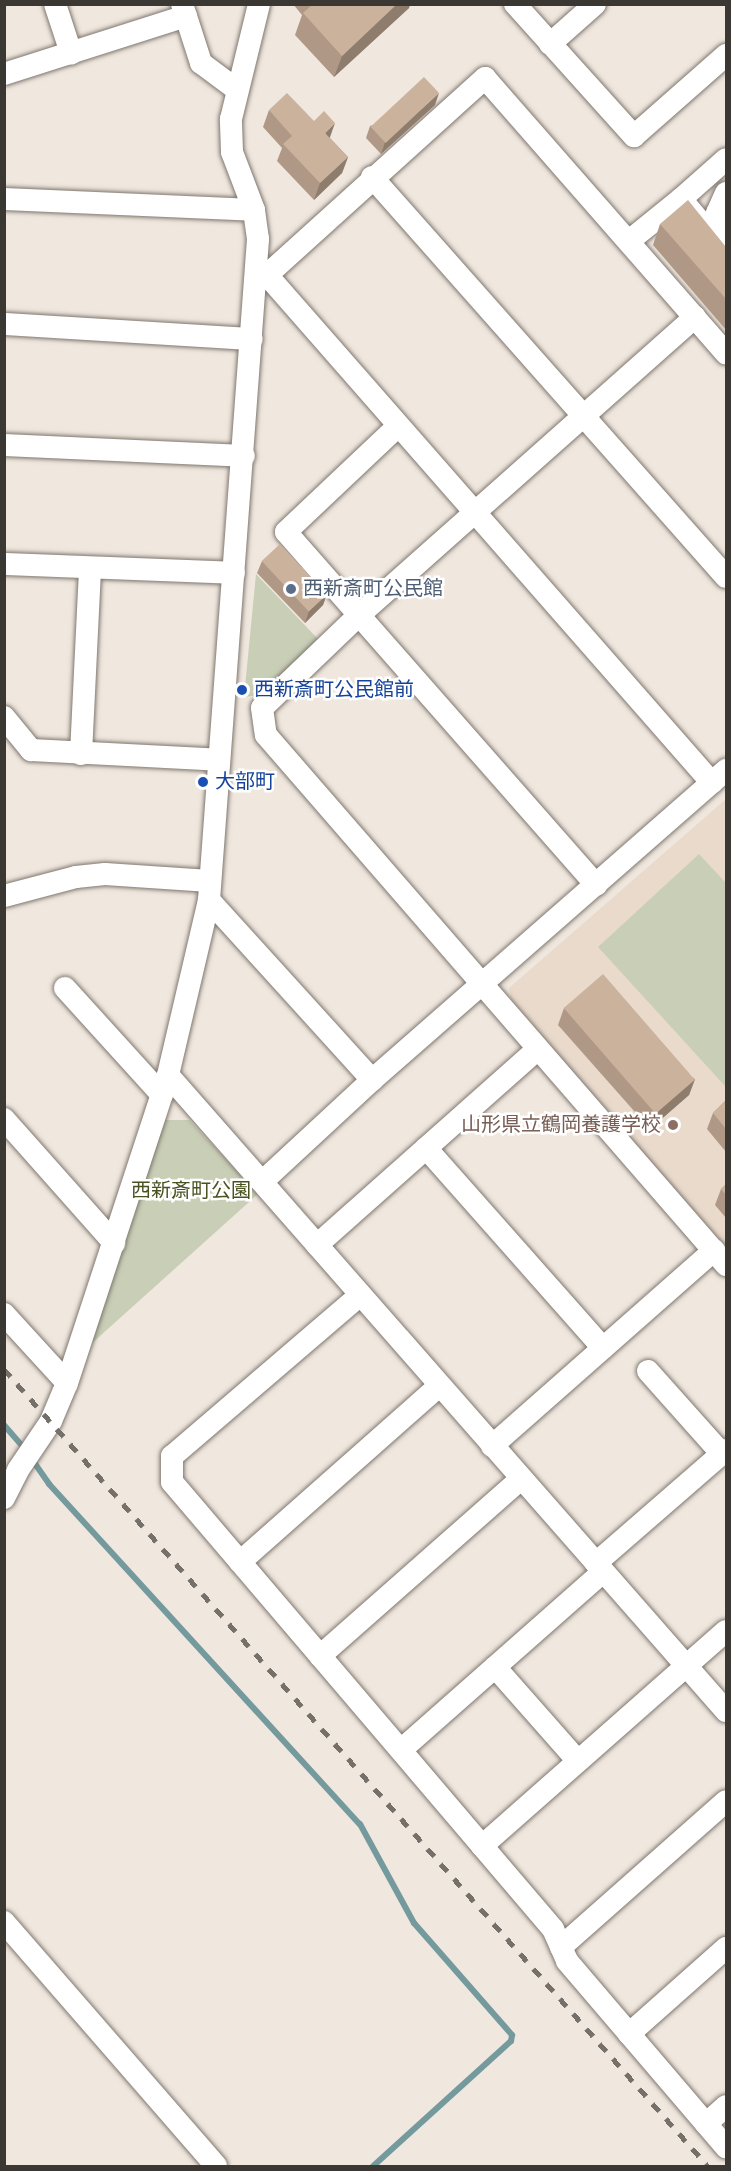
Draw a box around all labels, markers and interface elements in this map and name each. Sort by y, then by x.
place label: 西新斎町公民館 [303,577,443,601]
marker: 西新斎町公民館 [284,582,298,596]
place label: 西新斎町公民館前 [254,678,414,702]
marker: 西新斎町公民館前 [235,683,249,697]
place label: 大部町 [215,770,275,794]
marker: 大部町 [196,775,210,789]
place label: 山形県立鶴岡養護学校 [461,1113,661,1137]
marker: 山形県立鶴岡養護学校 [666,1118,680,1132]
park label: 西新斎町公園 [131,1179,251,1203]

